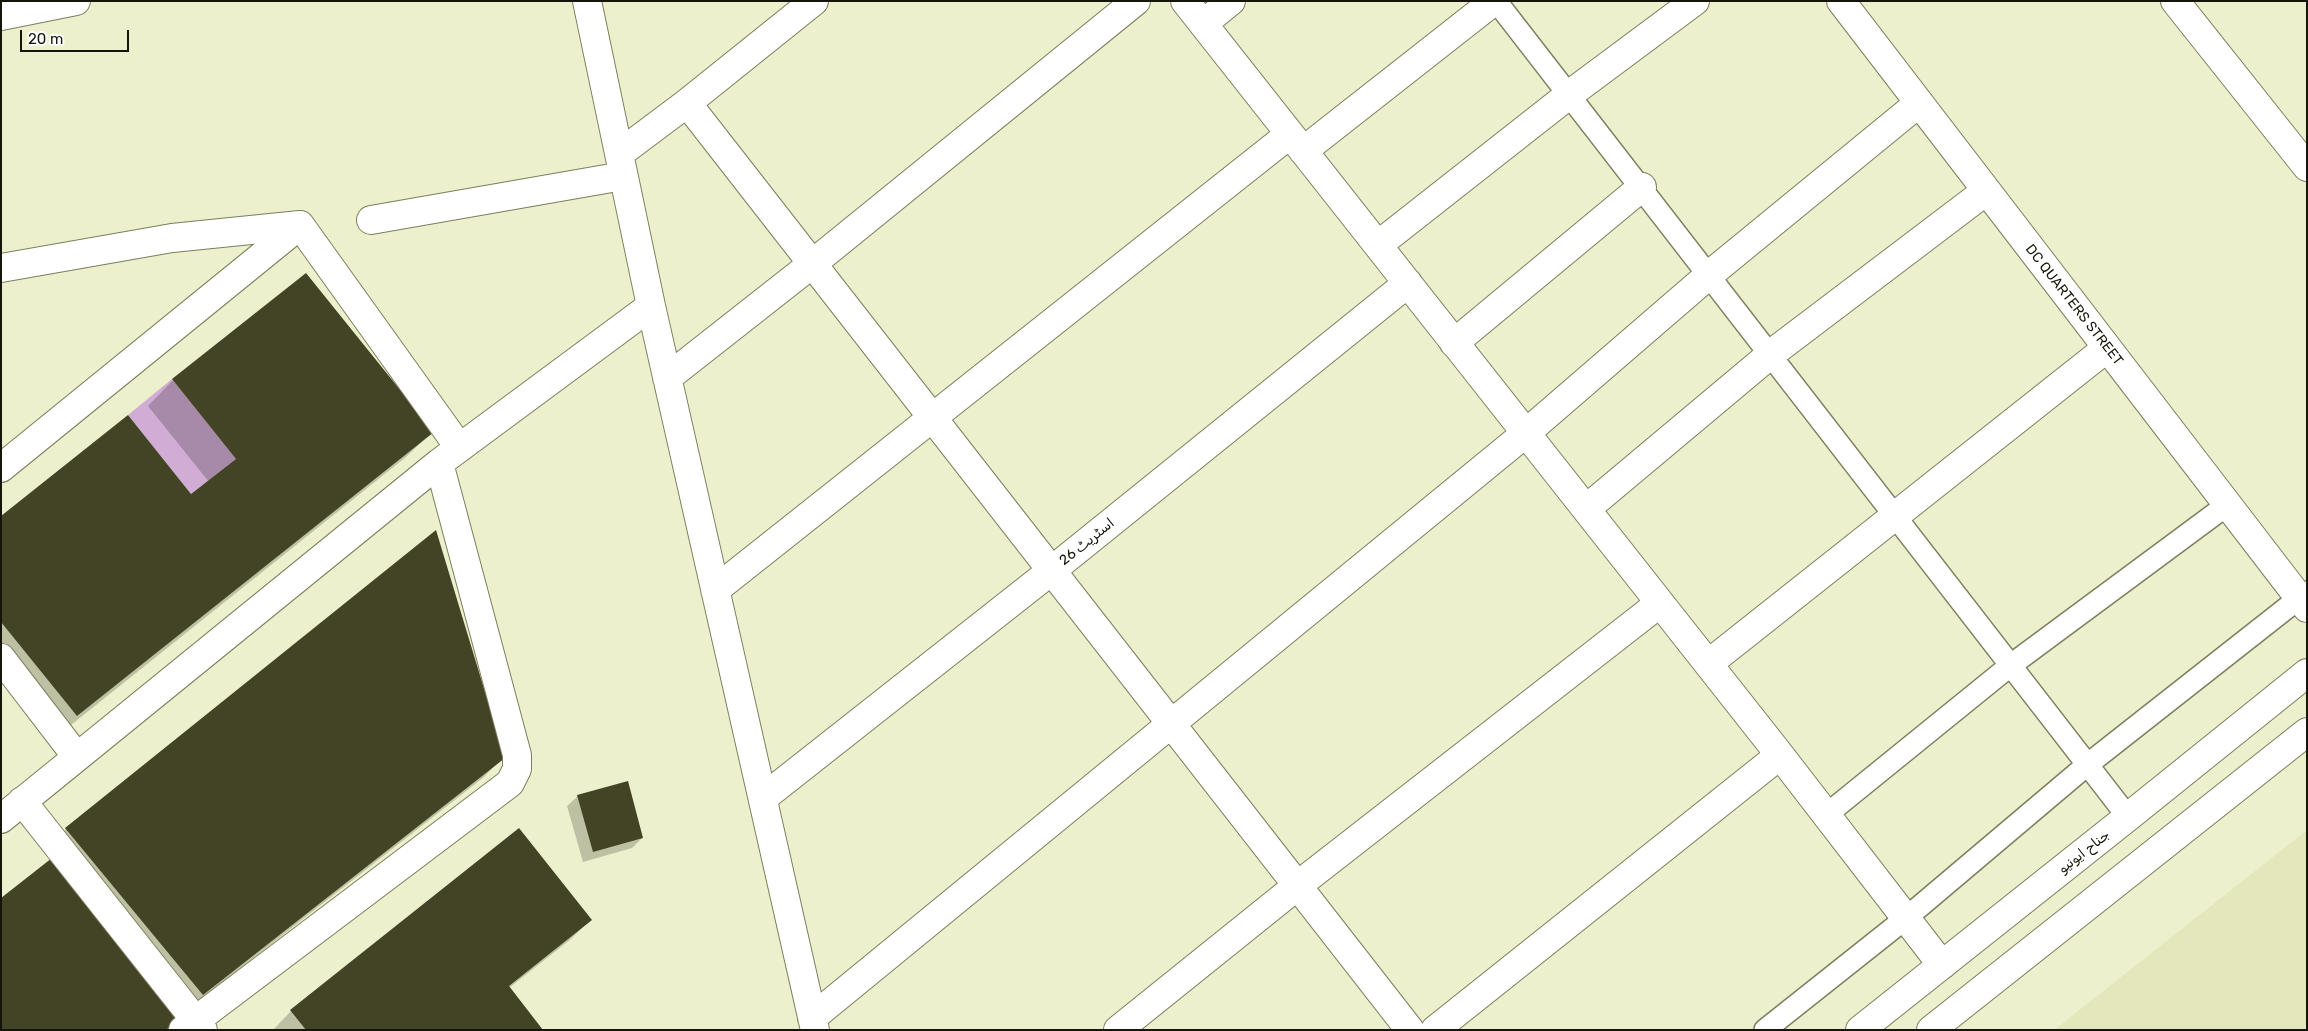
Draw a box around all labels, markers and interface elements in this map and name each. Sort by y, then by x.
scale bar [22,20,131,52]
text: 20 m [28,30,63,48]
street label: DC QUARTERS STREET [2022,241,2126,369]
street label: اسٹریٹ 26 [1056,515,1118,569]
street label: جناح ایونیو [2055,827,2113,877]

